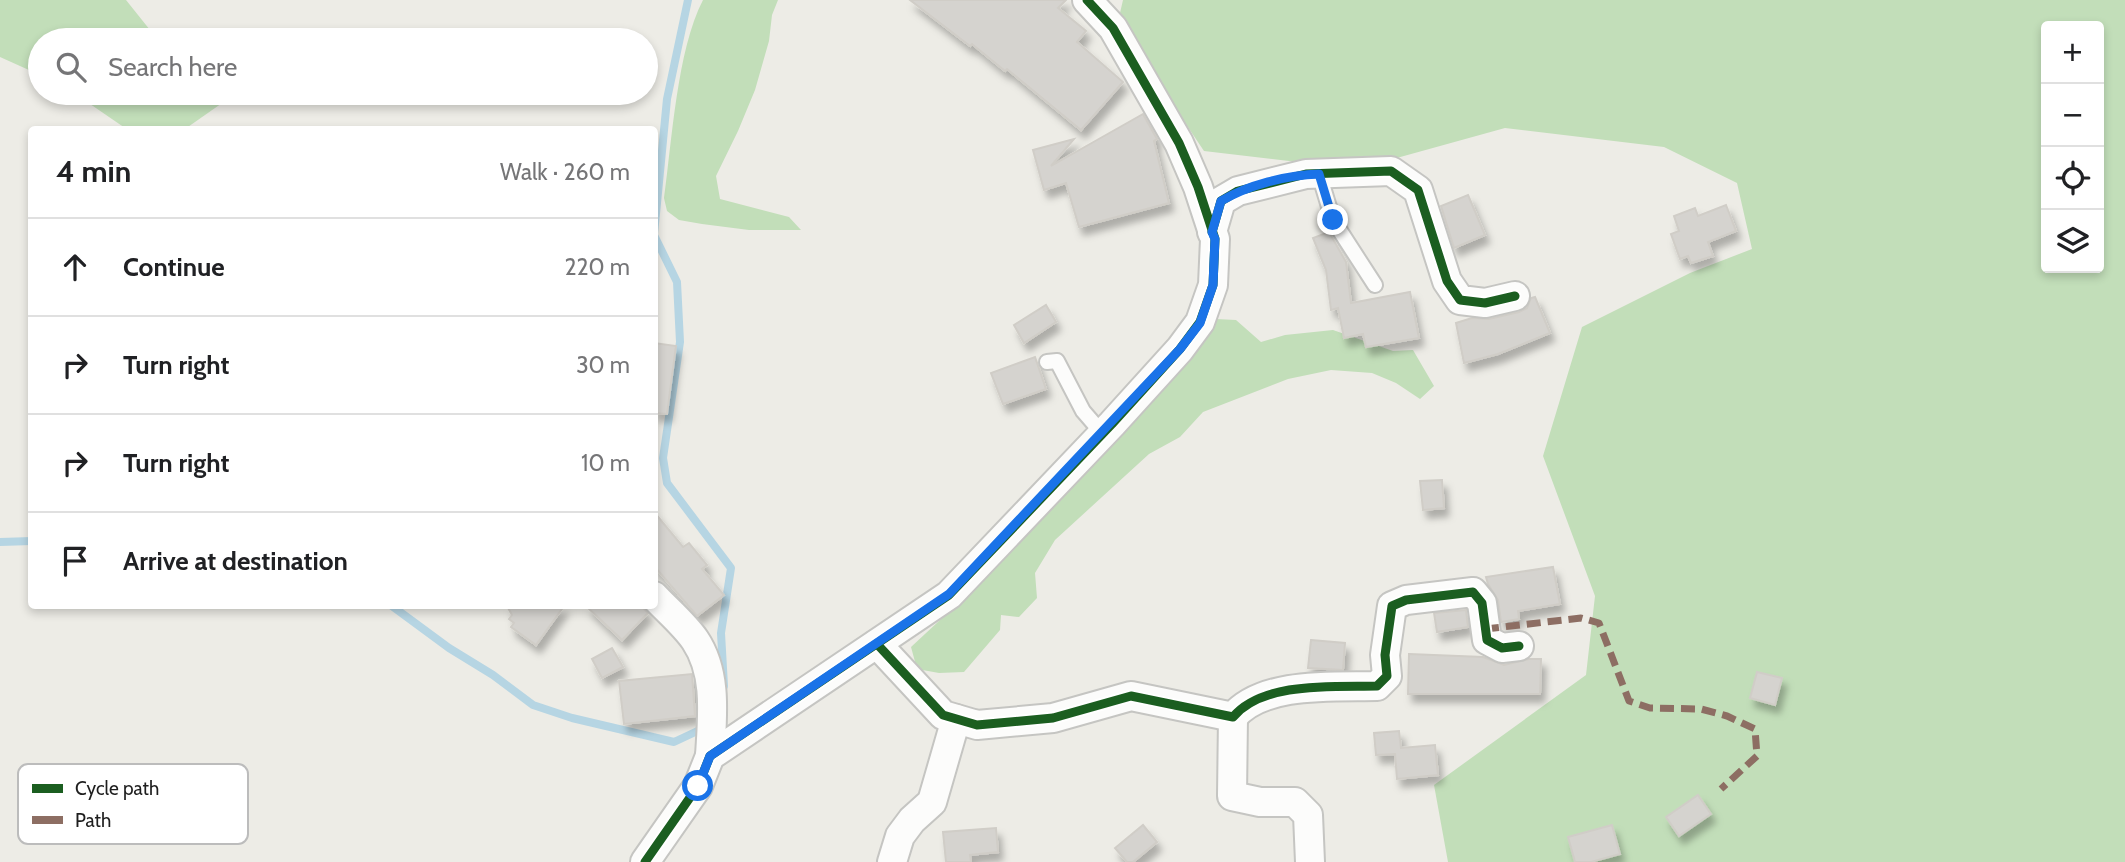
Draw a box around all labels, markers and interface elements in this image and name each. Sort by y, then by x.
map controls [2041,21,2104,273]
button: + [2041,21,2104,84]
search box [28,28,658,105]
icon: search [52,48,90,86]
text: Search here [108,51,237,83]
button: − [2041,84,2104,147]
button: locate [2041,147,2104,210]
text: 4 min [56,153,131,190]
text: Walk · 260 m [500,158,630,186]
route end [1317,204,1348,235]
button: layers [2041,210,2104,273]
icon: ahead [56,248,94,286]
text: Continue [123,251,225,283]
text: 220 m [564,253,630,281]
icon: right [56,346,94,384]
text: Turn right [123,349,229,381]
text: 30 m [576,351,630,379]
icon: right [56,444,94,482]
text: Turn right [123,447,229,479]
text: 10 m [581,449,630,477]
icon: arrive [56,542,94,580]
text: Arrive at destination [123,545,348,577]
legend [18,764,248,844]
route start [682,770,713,801]
text: Cycle path [75,777,159,800]
text: Path [75,809,111,832]

